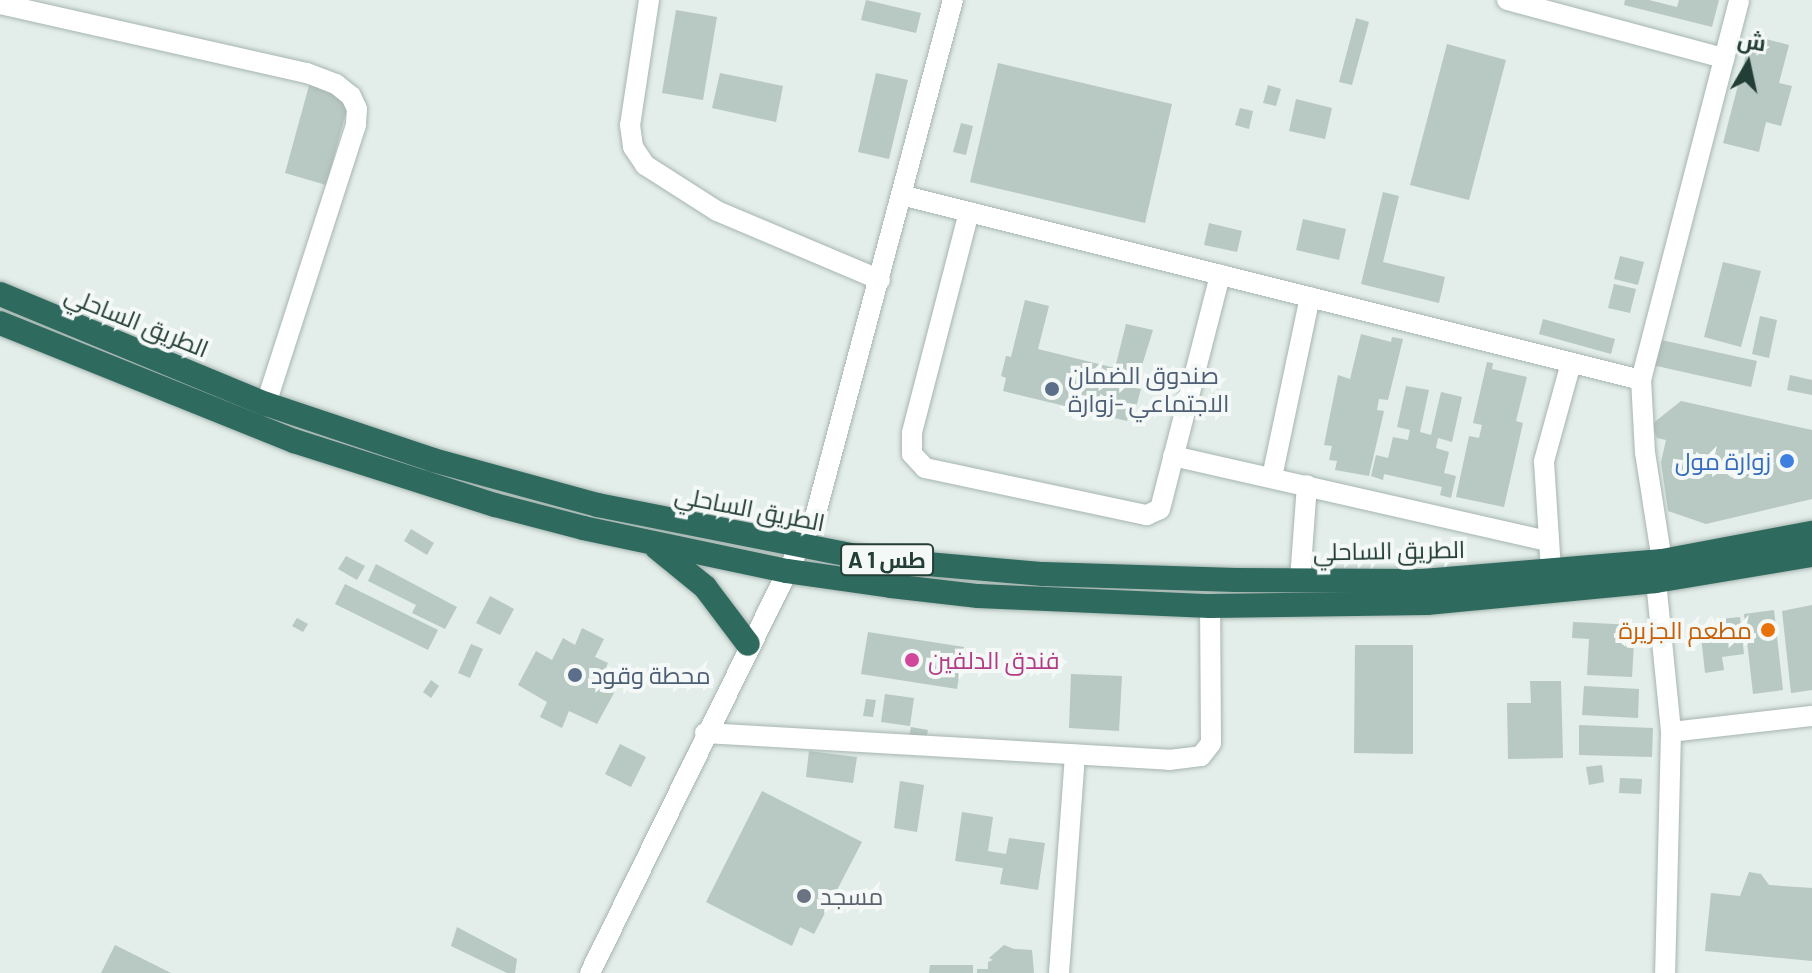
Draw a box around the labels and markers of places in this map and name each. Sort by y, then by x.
place label: صندوق الضمان الاجتماعي -زوارة [1068,361,1229,417]
marker: صندوق الضمان الاجتماعي -زوارة [1043,380,1061,398]
place label: زوارة مول [1675,447,1771,475]
marker: زوارة مول [1778,452,1796,470]
place label: مطعم الجزيرة [1618,616,1752,644]
marker: مطعم الجزيرة [1759,621,1777,639]
place label: فندق الدلفين [928,646,1060,674]
marker: فندق الدلفين [903,651,921,669]
place label: محطة وقود [591,661,711,689]
marker: محطة وقود [566,666,584,684]
place label: مسجد [820,882,883,910]
marker: مسجد [795,887,813,905]

